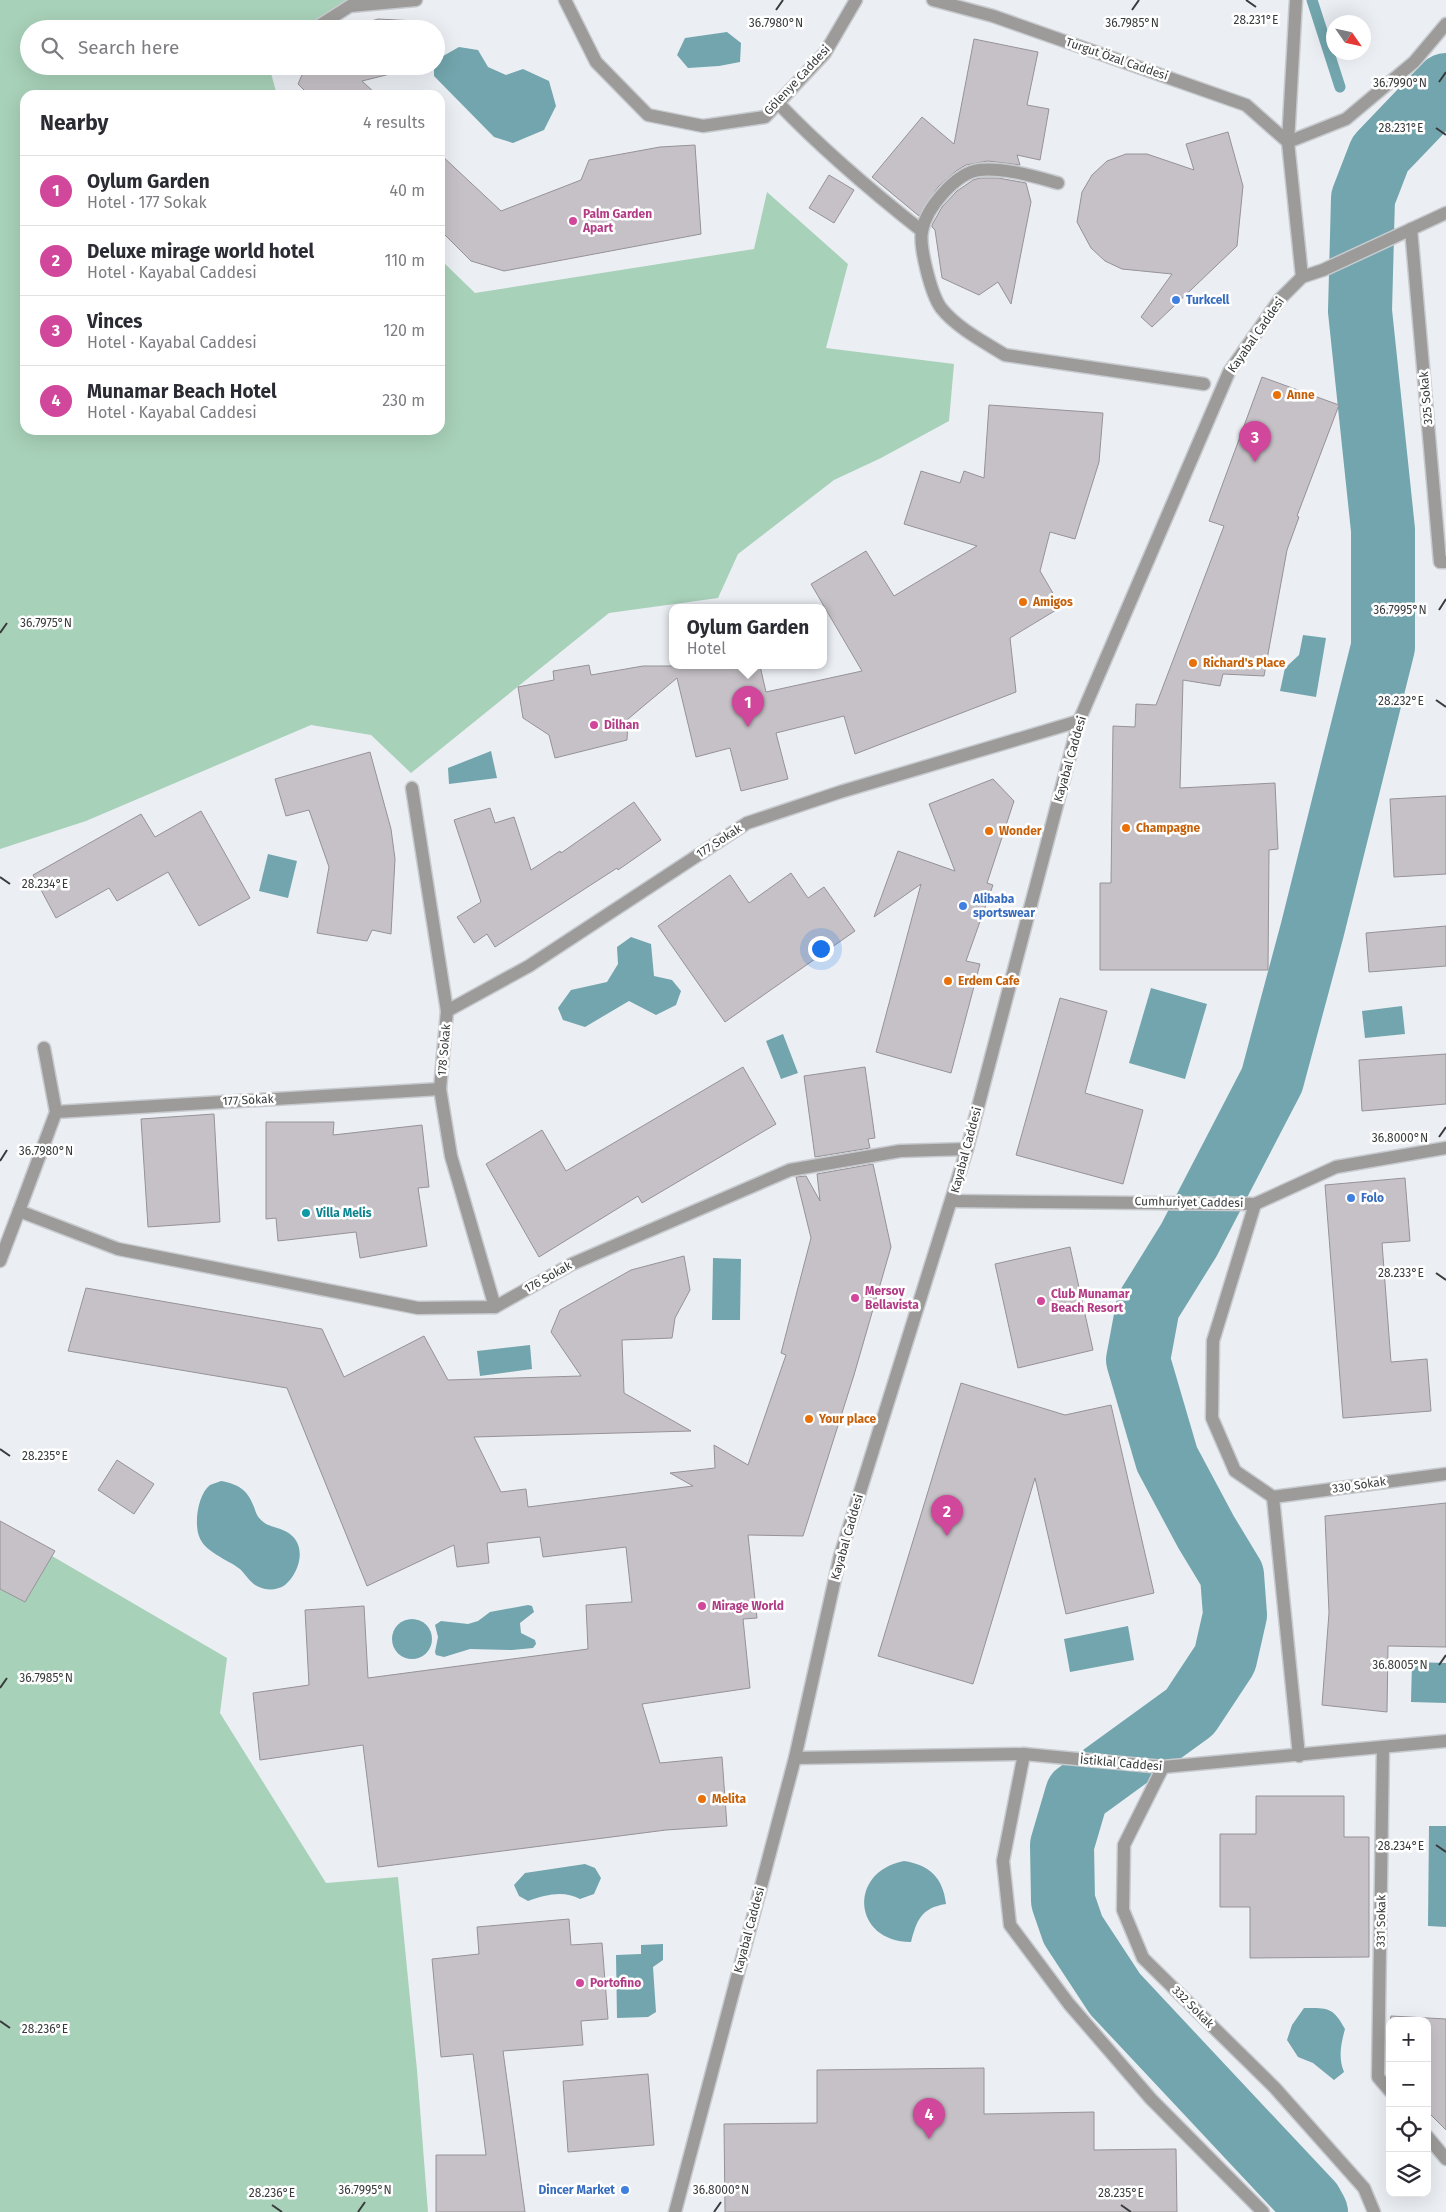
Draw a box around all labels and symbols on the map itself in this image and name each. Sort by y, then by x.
text: 28.231°E [1234,13,1278,27]
north arrow [1326,15,1371,60]
text: 36.7980°N [749,16,803,30]
text: 36.7985°N [1105,16,1159,30]
street label: Turgut Özal Caddesi [1064,33,1171,83]
street label: Gölenye Caddesi [761,42,833,118]
text: 36.7990°N [1373,76,1427,90]
text: 28.231°E [1379,121,1423,135]
place label: Palm Garden Apart [582,207,652,235]
marker: Palm Garden Apart [567,215,579,227]
place label: Turkcell [1186,293,1230,307]
marker: Turkcell [1170,294,1182,306]
street label: Kayabal Caddesi [1225,295,1287,375]
street label: 325 Sokak [1417,370,1435,425]
place label: Anne [1286,388,1315,402]
marker: Anne [1271,389,1283,401]
pin: 3 [1239,421,1271,462]
place label: Amigos [1032,595,1073,609]
marker: Amigos [1017,596,1029,608]
text: 36.7995°N [1373,603,1427,617]
text: 36.7975°N [20,616,72,630]
place label: Richard's Place [1203,656,1286,670]
marker: Richard's Place [1187,657,1199,669]
pin: 1 [732,686,764,727]
text: 28.232°E [1378,694,1424,708]
street label: Kayabal Caddesi [1051,714,1089,804]
place label: Dilhan [604,718,639,732]
marker: Dilhan [588,719,600,731]
street label: 177 Sokak [694,821,745,861]
place label: Champagne [1136,821,1200,835]
marker: Champagne [1120,822,1132,834]
place label: Wonder [999,824,1042,838]
marker: Wonder [983,825,995,837]
text: 28.234°E [22,877,68,891]
place label: Alibaba sportswear [972,892,1035,920]
marker: Alibaba sportswear [957,900,969,912]
your location [808,936,834,962]
place label: Erdem Cafe [958,974,1020,988]
marker: Erdem Cafe [942,975,954,987]
street label: 178 Sokak [435,1023,453,1077]
street label: 177 Sokak [222,1092,275,1108]
street label: Kayabal Caddesi [948,1105,984,1195]
text: 36.8000°N [1372,1131,1428,1145]
text: 36.7980°N [19,1144,73,1158]
place label: Folo [1361,1191,1384,1205]
marker: Folo [1345,1192,1357,1204]
street label: Cumhuriyet Caddesi [1135,1194,1243,1210]
place label: Villa Melis [315,1206,372,1220]
marker: Villa Melis [300,1207,312,1219]
street label: 176 Sokak [522,1258,575,1296]
text: 28.233°E [1378,1266,1424,1280]
place label: Mersoy Bellavista [865,1284,919,1312]
place label: Club Munamar Beach Resort [1051,1287,1130,1315]
marker: Mersoy Bellavista [849,1292,861,1304]
marker: Club Munamar Beach Resort [1035,1295,1047,1307]
place label: Your place [818,1412,877,1426]
marker: Your place [803,1413,815,1425]
text: 28.235°E [22,1449,68,1463]
street label: 330 Sokak [1331,1474,1388,1496]
street label: Kayabal Caddesi [828,1492,866,1582]
pin: 2 [931,1495,963,1536]
place label: Mirage World [712,1599,784,1613]
marker: Mirage World [696,1600,708,1612]
text: 36.8005°N [1372,1658,1428,1672]
text: 36.7985°N [19,1671,73,1685]
street label: İstiklal Caddesi [1079,1751,1163,1774]
place label: Melita [712,1792,746,1806]
marker: Melita [696,1793,708,1805]
text: 28.234°E [1378,1839,1424,1853]
street label: Kayabal Caddesi [731,1885,767,1975]
street label: 331 Sokak [1374,1894,1388,1947]
place label: Portofino [590,1976,641,1990]
marker: Portofino [574,1977,586,1989]
street label: 332 Sokak [1169,1983,1217,2031]
text: 28.236°E [22,2022,68,2036]
pin: 4 [913,2098,945,2139]
text: 36.7995°N [338,2183,392,2197]
place label: Dincer Market [539,2183,615,2197]
text: 36.8000°N [693,2183,749,2197]
marker: Dincer Market [619,2184,631,2196]
text: 28.236°E [249,2186,295,2200]
text: 28.235°E [1098,2186,1144,2200]

